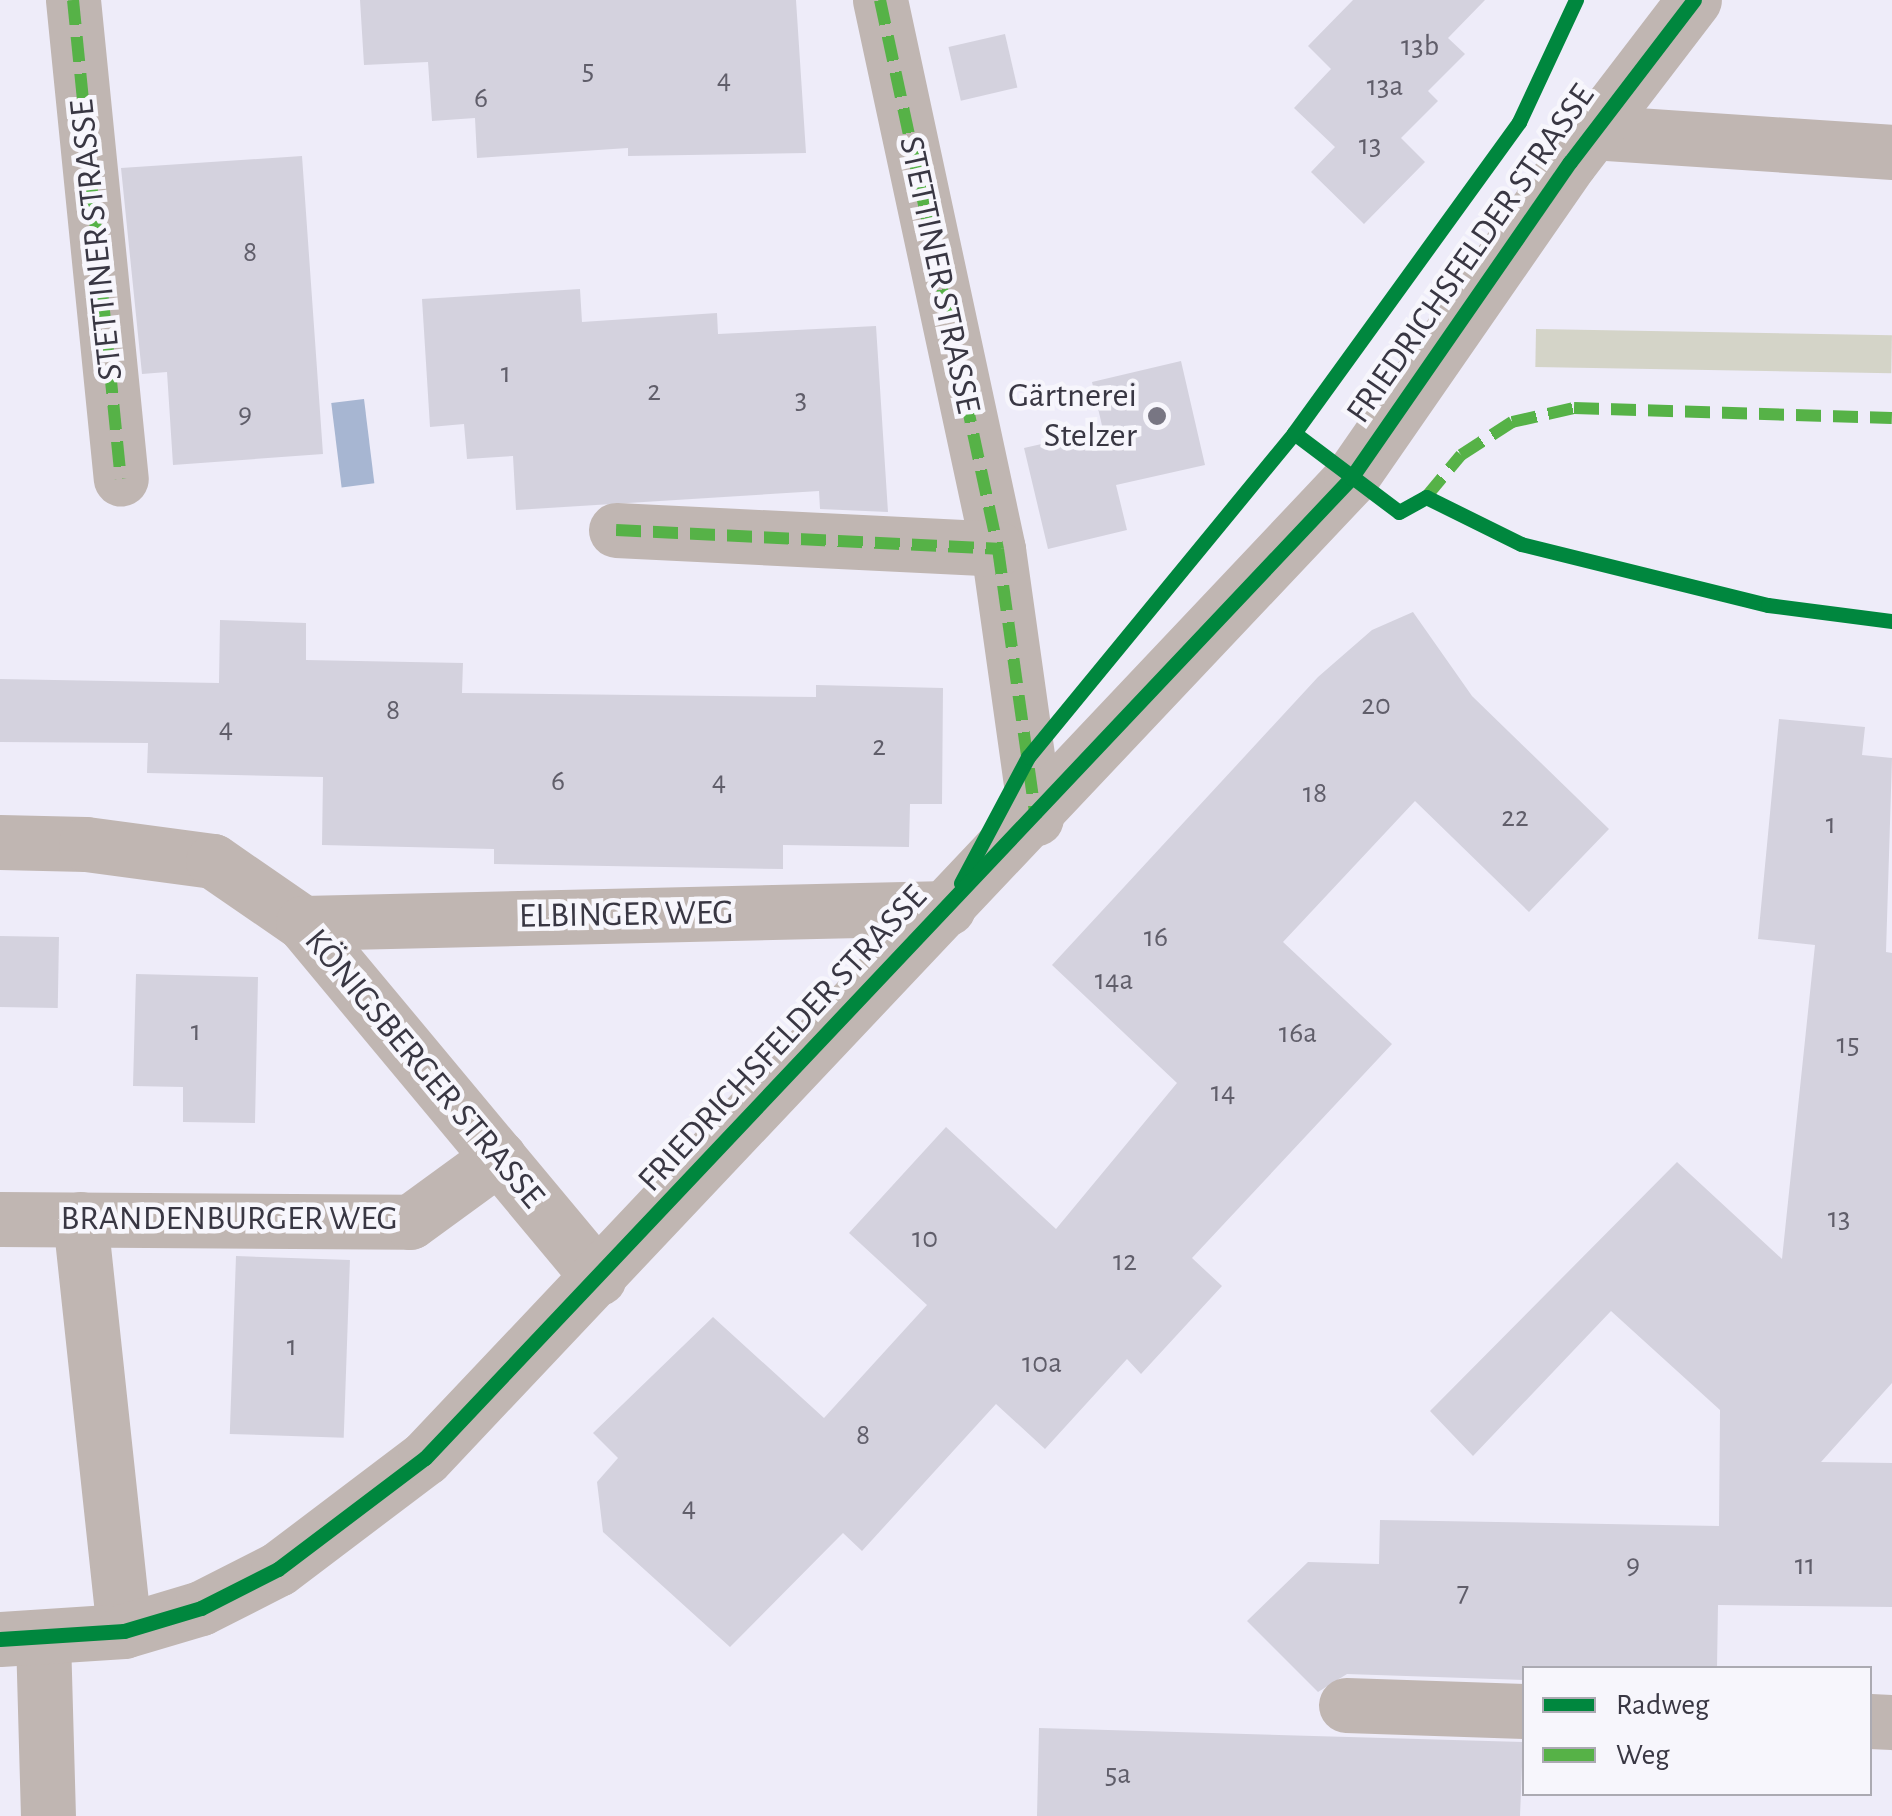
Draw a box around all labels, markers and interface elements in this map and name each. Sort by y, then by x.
house number: 13b [1401,28,1439,64]
house number: 5 [582,52,594,88]
house number: 4 [717,61,731,97]
house number: 13a [1367,68,1403,104]
street label: FRIEDRICHSFELDER STRASSE [1338,76,1604,432]
house number: 6 [474,80,488,116]
street label: STETTINER STRASSE [61,97,133,383]
house number: 13 [1359,127,1381,163]
street label: STETTINER STRASSE [889,133,989,417]
house number: 8 [243,234,257,270]
house number: 1 [501,355,511,391]
house number: 2 [647,373,661,409]
place label: Gärtnerei Stelzer [1008,375,1137,457]
house number: 3 [795,381,807,417]
house number: 9 [238,396,252,432]
marker: Gärtnerei Stelzer [1146,405,1168,427]
house number: 20 [1361,687,1391,723]
house number: 8 [386,692,400,728]
house number: 4 [219,710,233,746]
house number: 2 [872,728,886,764]
house number: 6 [551,763,565,799]
house number: 4 [712,763,726,799]
house number: 18 [1303,775,1327,811]
house number: 22 [1501,799,1529,835]
house number: 1 [1826,806,1836,842]
street label: FRIEDRICHSFELDER STRASSE [630,877,936,1201]
street label: ELBINGER WEG [518,892,734,938]
house number: 16 [1144,919,1168,955]
street label: KÖNIGSBERGER STRASSE [295,921,553,1217]
house number: 14a [1095,962,1133,998]
house number: 1 [191,1013,201,1049]
house number: 16a [1279,1015,1317,1051]
house number: 15 [1837,1026,1859,1062]
house number: 14 [1211,1074,1235,1110]
street label: BRANDENBURGER WEG [60,1198,398,1240]
house number: 13 [1828,1200,1850,1236]
house number: 10 [912,1220,938,1256]
house number: 12 [1113,1243,1137,1279]
house number: 1 [287,1328,297,1364]
house number: 10a [1022,1345,1062,1381]
house number: 8 [856,1417,870,1453]
house number: 4 [682,1489,696,1525]
house number: 9 [1626,1547,1640,1583]
house number: 11 [1795,1547,1815,1583]
house number: 7 [1457,1574,1469,1610]
legend [1522,1666,1872,1796]
text: Radweg [1616,1690,1709,1720]
text: Weg [1616,1740,1670,1770]
house number: 5a [1105,1756,1131,1792]

